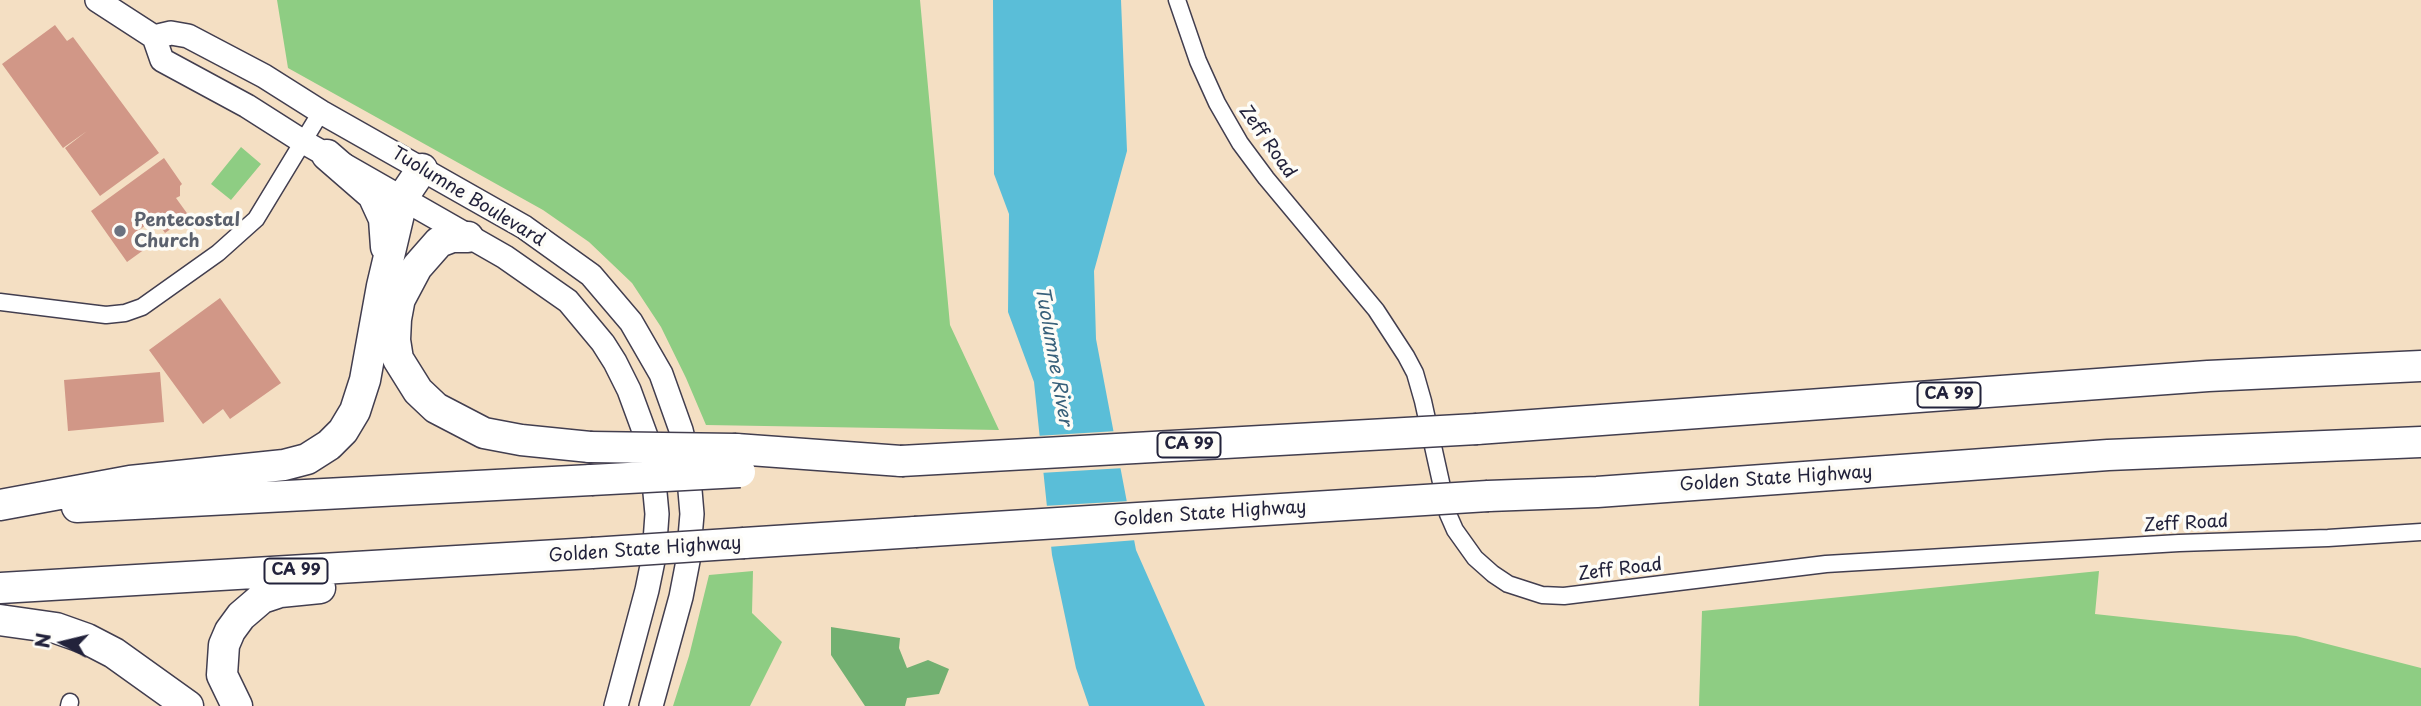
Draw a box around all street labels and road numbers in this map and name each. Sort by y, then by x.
street label: Zeff Road [1234,101,1300,183]
street label: Tuolumne Boulevard [387,143,549,251]
road number: CA 99 [1918,382,1980,408]
road number: CA 99 [1158,432,1220,458]
street label: Golden State Highway [1679,461,1873,497]
street label: Golden State Highway [1113,496,1307,532]
street label: Zeff Road [2143,511,2229,537]
street label: Golden State Highway [548,532,742,568]
street label: Zeff Road [1577,554,1663,586]
road number: CA 99 [264,558,328,584]

